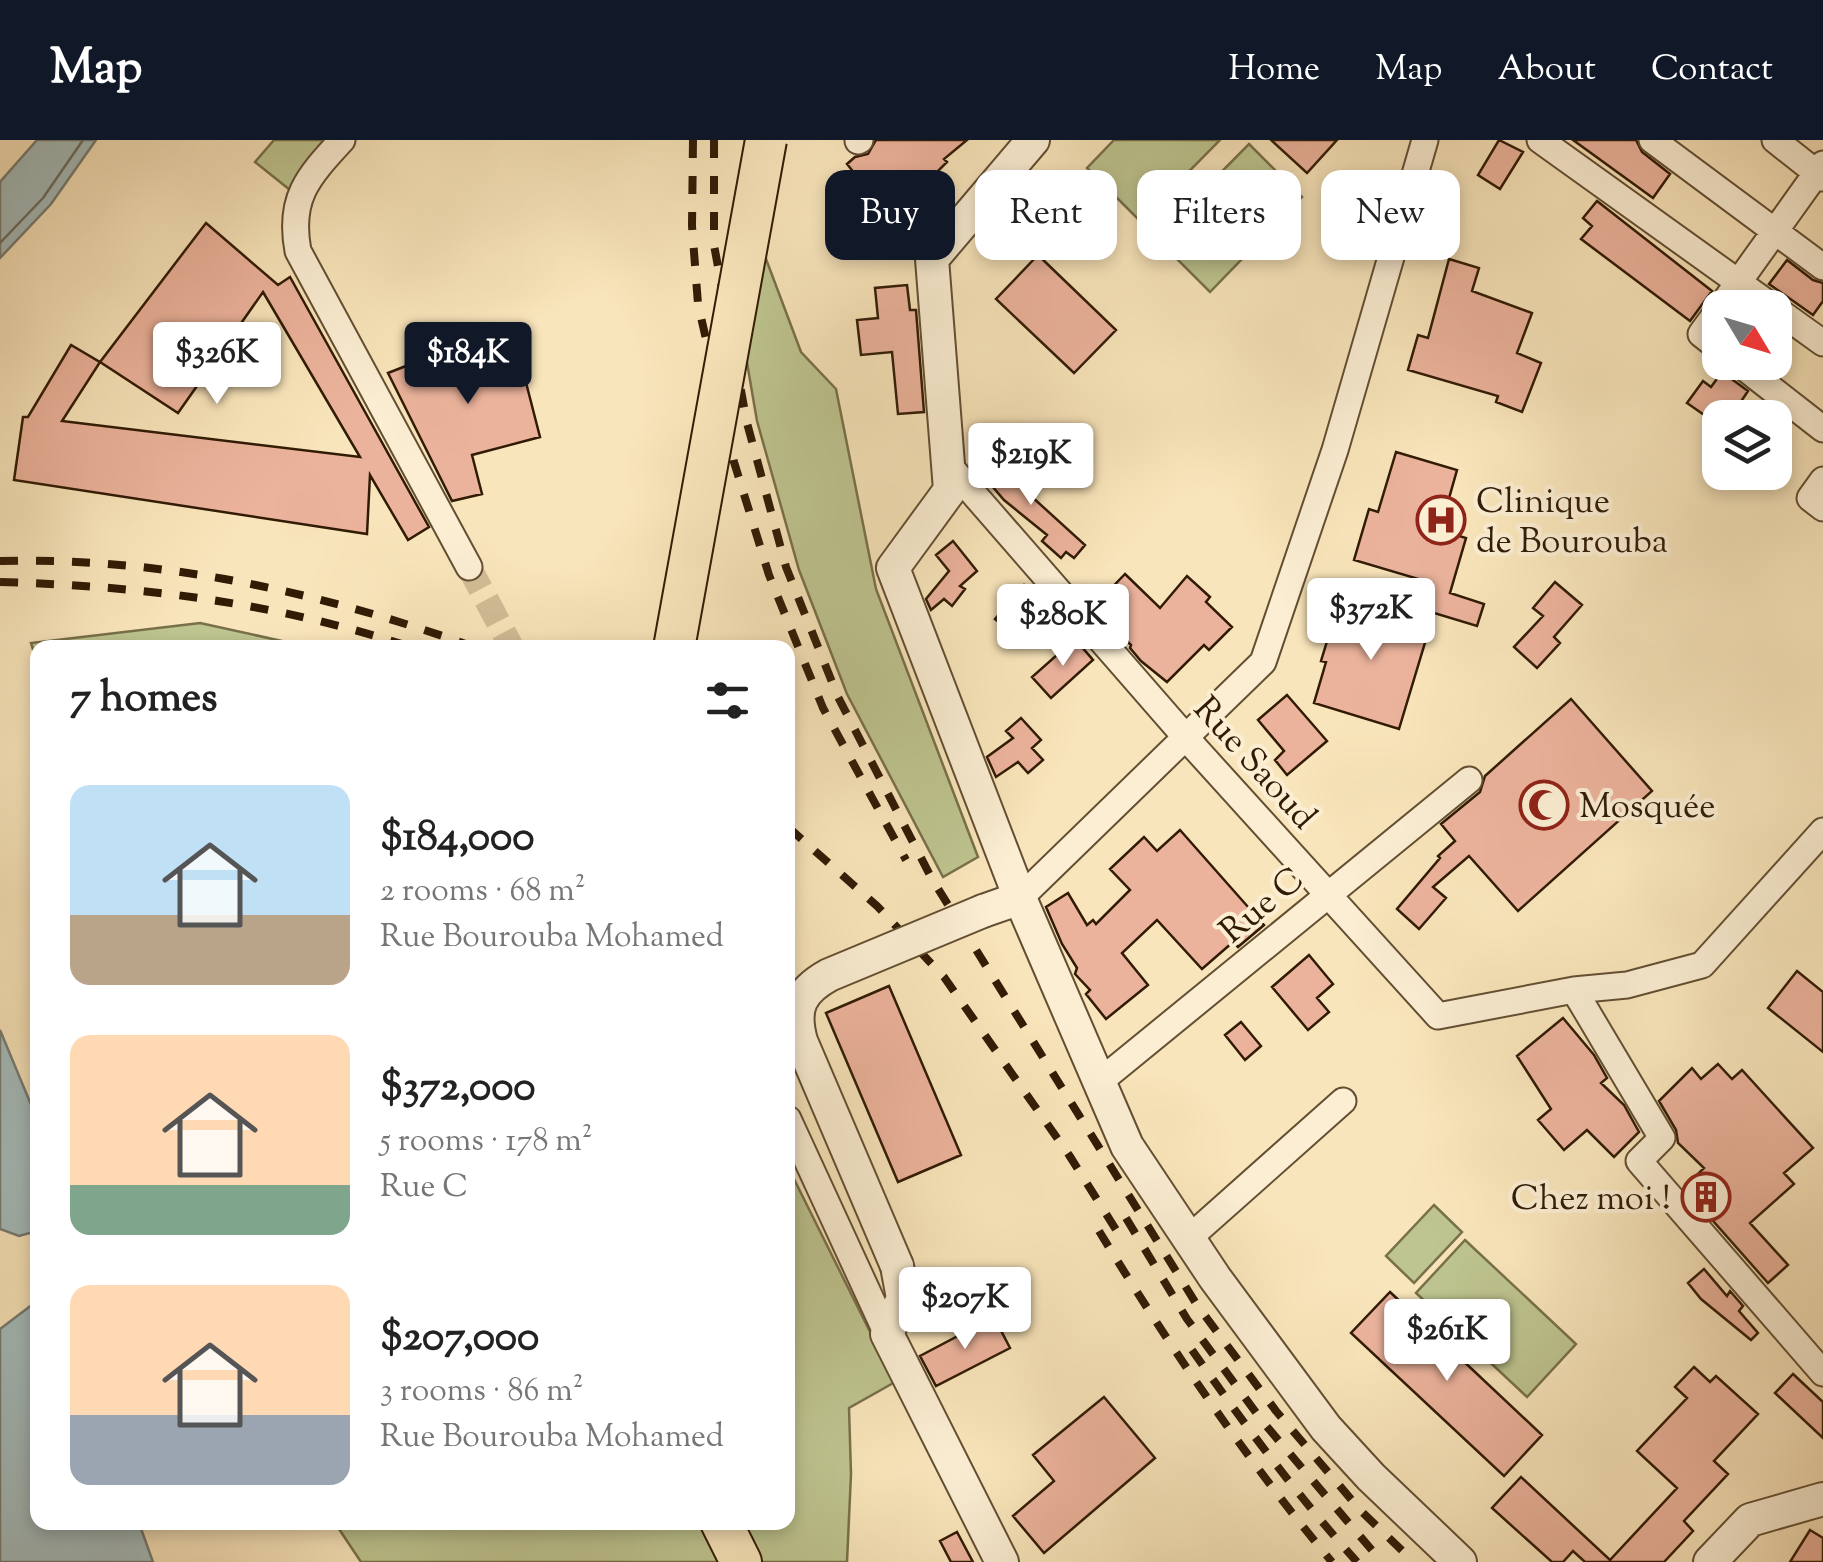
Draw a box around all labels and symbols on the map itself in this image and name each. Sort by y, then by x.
north arrow [1702,290,1792,380]
pin: $326K [147,322,287,407]
pin: $184K [398,322,538,407]
pin: $219K [961,423,1101,508]
place label: Clinique de Bourouba [1476,478,1668,569]
hospital icon: Clinique de Bourouba [1415,494,1467,546]
pin: $372K [1301,578,1441,663]
pin: $280K [993,584,1133,669]
street label: Rue Saoud [1180,686,1327,842]
mosque icon: Mosquée [1518,779,1570,831]
place label: Mosquée [1579,783,1716,834]
street label: Rue C [1210,856,1317,957]
building icon: Chez moi ! [1680,1171,1732,1223]
place label: Chez moi ! [1511,1175,1671,1226]
pin: $207K [895,1267,1035,1352]
pin: $261K [1377,1299,1517,1384]

